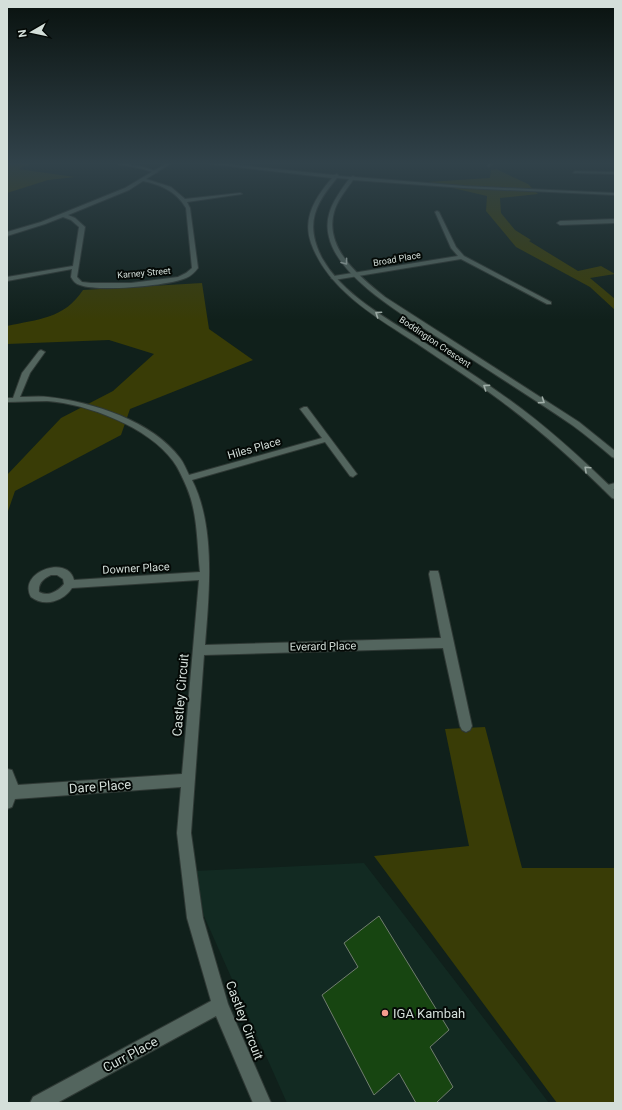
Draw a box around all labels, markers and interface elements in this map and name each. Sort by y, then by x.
north arrow [12,12,52,52]
text: N [16,28,30,38]
street label: Broad Place [372,250,422,268]
one-way arrow [340,257,347,264]
street label: Karney Street [117,266,171,280]
one-way arrow [375,312,382,319]
street label: Boddington Crescent [397,314,473,370]
one-way arrow [483,385,490,392]
one-way arrow [538,396,545,404]
street label: Hiles Place [226,435,282,462]
one-way arrow [584,466,592,474]
street label: Downer Place [102,560,170,577]
street label: Everard Place [290,639,357,654]
street label: Castley Circuit [169,653,192,737]
street label: Dare Place [69,777,132,796]
street label: Castley Circuit [223,979,266,1062]
place label: IGA Kambah [393,1006,465,1021]
marker: IGA Kambah [380,1008,390,1018]
street label: Curr Place [100,1034,160,1075]

